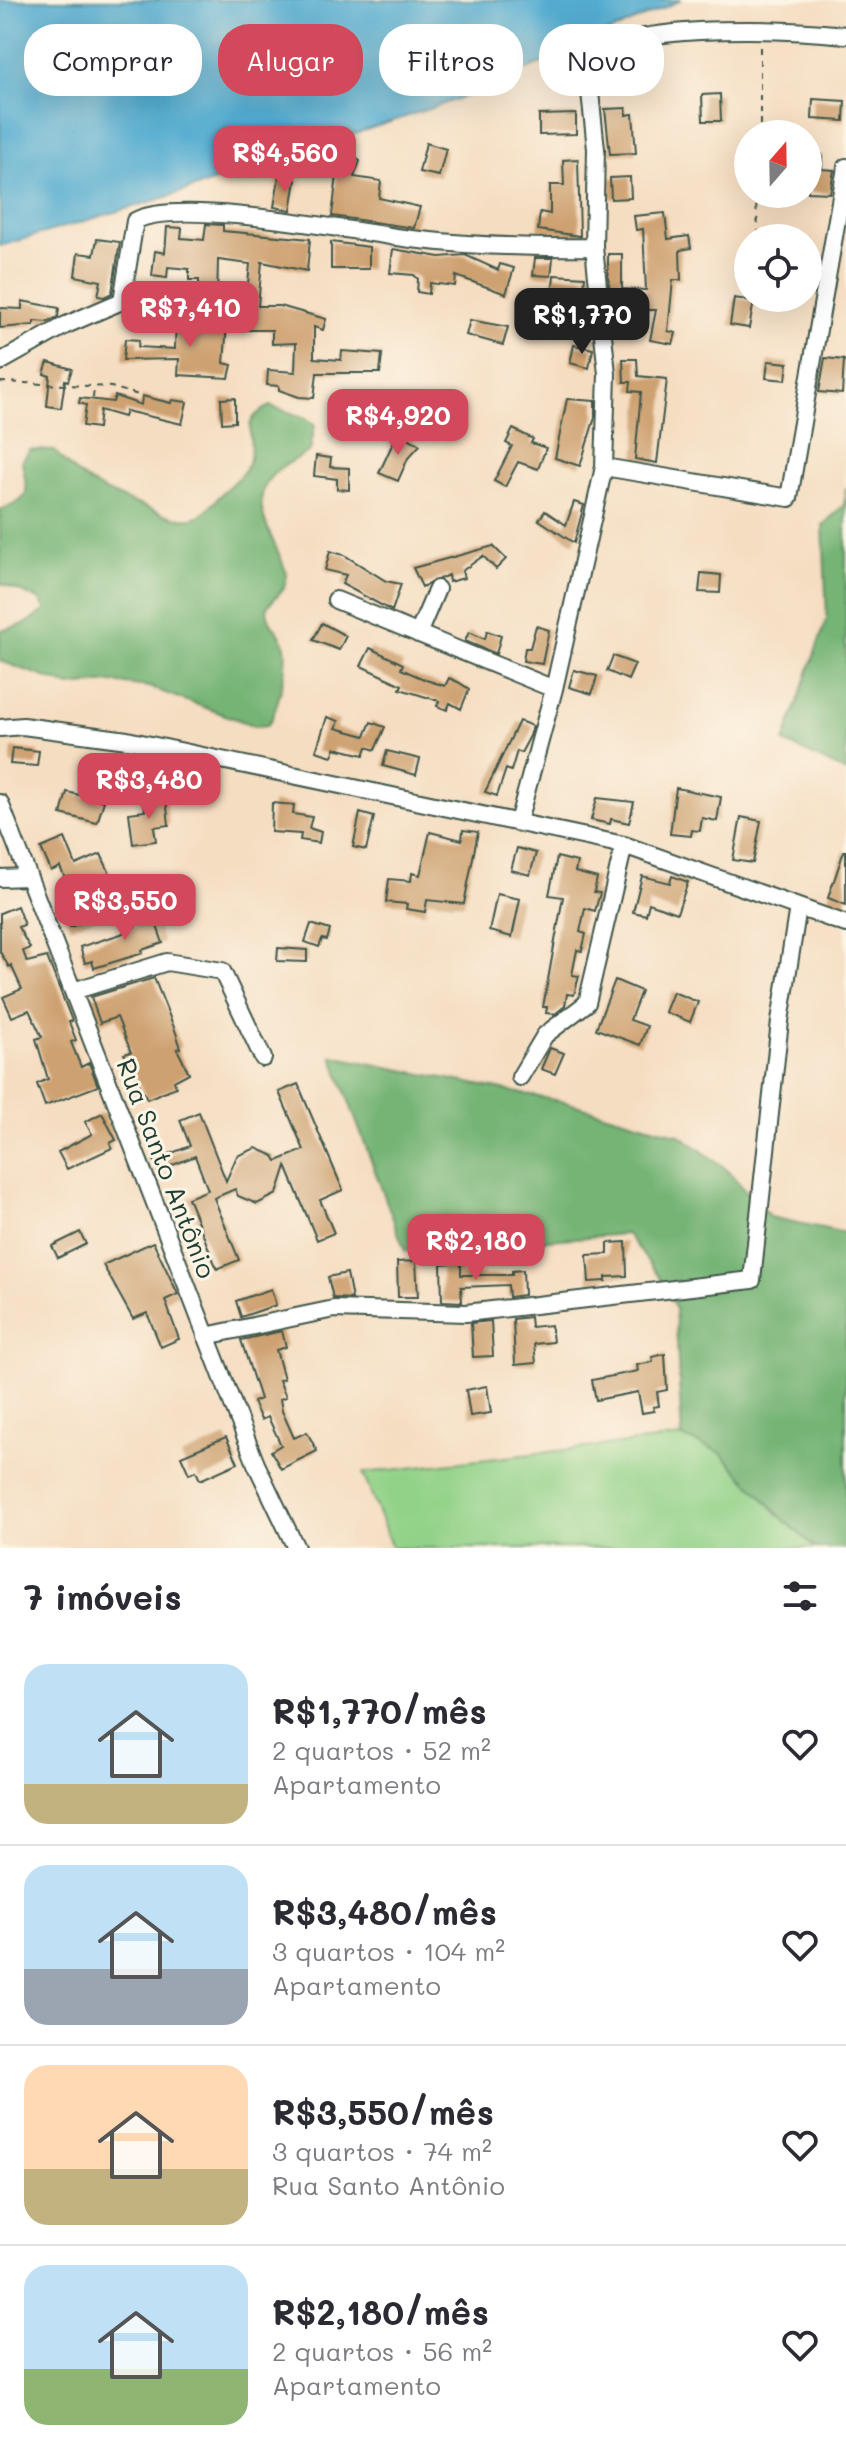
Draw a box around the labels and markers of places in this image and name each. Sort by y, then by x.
pin: R$4,560 [211,126,359,194]
pin: R$7,410 [116,281,264,349]
pin: R$1,770 [508,288,656,356]
pin: R$4,920 [324,389,472,457]
pin: R$3,480 [75,753,223,821]
pin: R$3,550 [51,874,199,942]
pin: R$2,180 [402,1214,550,1282]

